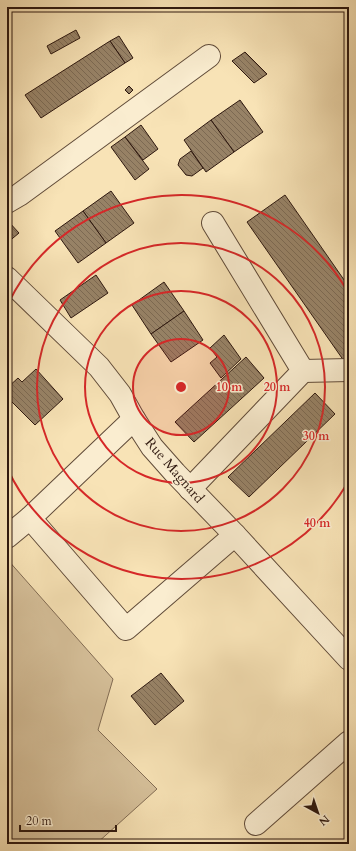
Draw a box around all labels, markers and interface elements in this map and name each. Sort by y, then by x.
text: 10 m [216,379,243,395]
text: 20 m [264,379,291,395]
centre of rings [174,380,188,394]
text: 30 m [303,428,330,444]
street label: Rue Magnard [141,433,209,508]
text: 40 m [304,515,331,531]
north arrow [298,793,338,833]
scale bar [20,807,116,833]
text: N [315,811,333,829]
text: 20 m [26,813,53,829]

